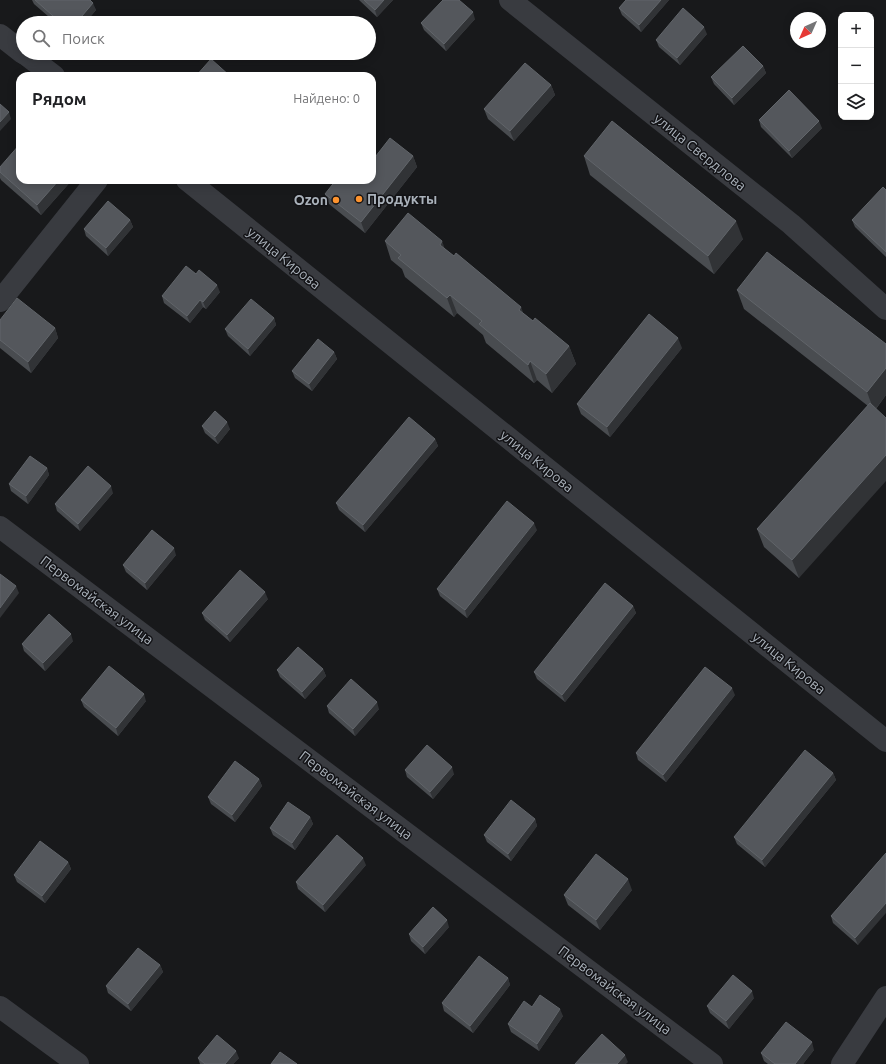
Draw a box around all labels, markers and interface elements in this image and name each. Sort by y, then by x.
north arrow [790,12,826,48]
map controls [838,12,874,120]
button: + [838,12,874,48]
search box [16,16,376,60]
icon: search [30,27,52,49]
text: Поиск [62,30,105,47]
button: − [838,48,874,84]
button: layers [838,84,874,120]
text: Рядом [32,89,87,108]
text: Найдено: 0 [293,91,360,105]
street label: улица Свердлова [651,110,749,194]
place label: Продукты [367,191,437,207]
place label: Ozon [294,192,328,208]
marker: Продукты [354,194,364,204]
marker: Ozon [331,195,341,205]
street label: улица Кирова [244,224,324,292]
street label: улица Кирова [497,427,577,495]
street label: Первомайская улица [37,552,157,648]
street label: улица Кирова [749,629,829,697]
street label: Первомайская улица [296,747,416,843]
street label: Первомайская улица [555,942,675,1038]

